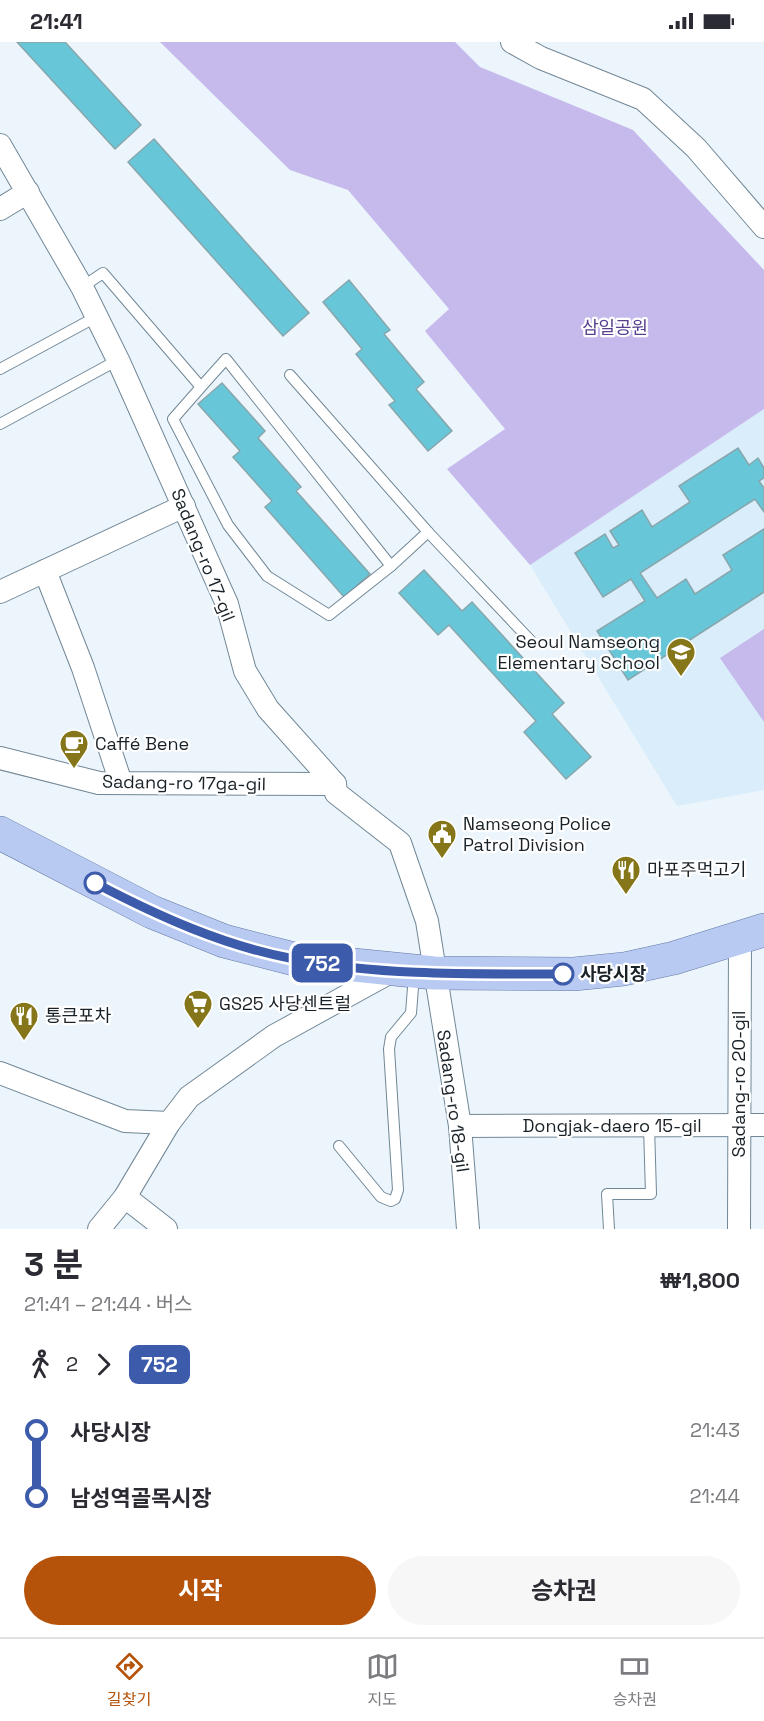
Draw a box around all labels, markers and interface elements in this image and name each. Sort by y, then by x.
text: 21:41 [30,7,83,35]
park label: 삼일공원 [582,316,648,339]
street label: Sadang-ro 17-gil [166,485,241,625]
place label: Seoul Namseong Elementary School [497,630,660,674]
school or university icon: Seoul Namseong Elementary School [665,636,697,678]
cafe icon: Caffé Bene [58,728,90,770]
place label: Caffé Bene [95,732,189,755]
street label: Sadang-ro 17ga-gil [102,770,266,795]
place label: Namseong Police Patrol Division [463,812,611,856]
public building icon: Namseong Police Patrol Division [426,818,458,860]
restaurant icon: 마포주먹고기 [610,854,642,896]
place label: 마포주먹고기 [647,858,746,881]
unlabelled marker [84,872,106,894]
line badge: 752 [288,944,356,982]
text: 752 [304,950,340,977]
place label: 사당시장 [580,962,647,985]
marker: 사당시장 [552,963,574,985]
supermarket icon: GS25 사당센트럴 [182,988,214,1030]
place label: GS25 사당센트럴 [219,992,351,1015]
restaurant icon: 통큰포차 [8,1000,40,1042]
place label: 통큰포차 [45,1004,112,1027]
street label: Sadang-ro 20-gil [727,1010,750,1158]
street label: Sadang-ro 18-gil [432,1028,475,1174]
street label: Dongjak-daero 15-gil [522,1114,702,1137]
text: 3 분 [24,1244,83,1286]
text: ₩1,800 [659,1266,740,1294]
text: 21:41 – 21:44 · 버스 [24,1291,192,1317]
icon: walk [24,1348,57,1381]
icon: forward [87,1348,120,1381]
text: 2 [66,1351,78,1377]
text: 752 [141,1351,178,1378]
text: 21:43 [690,1417,740,1443]
text: 사당시장 [70,1418,151,1446]
text: 21:44 [690,1483,740,1509]
text: 남성역골목시장 [70,1484,212,1512]
button: 시작 [24,1556,376,1625]
button: 승차권 [388,1556,740,1625]
tab: 길찾기 [107,1650,151,1710]
tab: 지도 [366,1650,399,1710]
tab: 승차권 [613,1650,657,1710]

